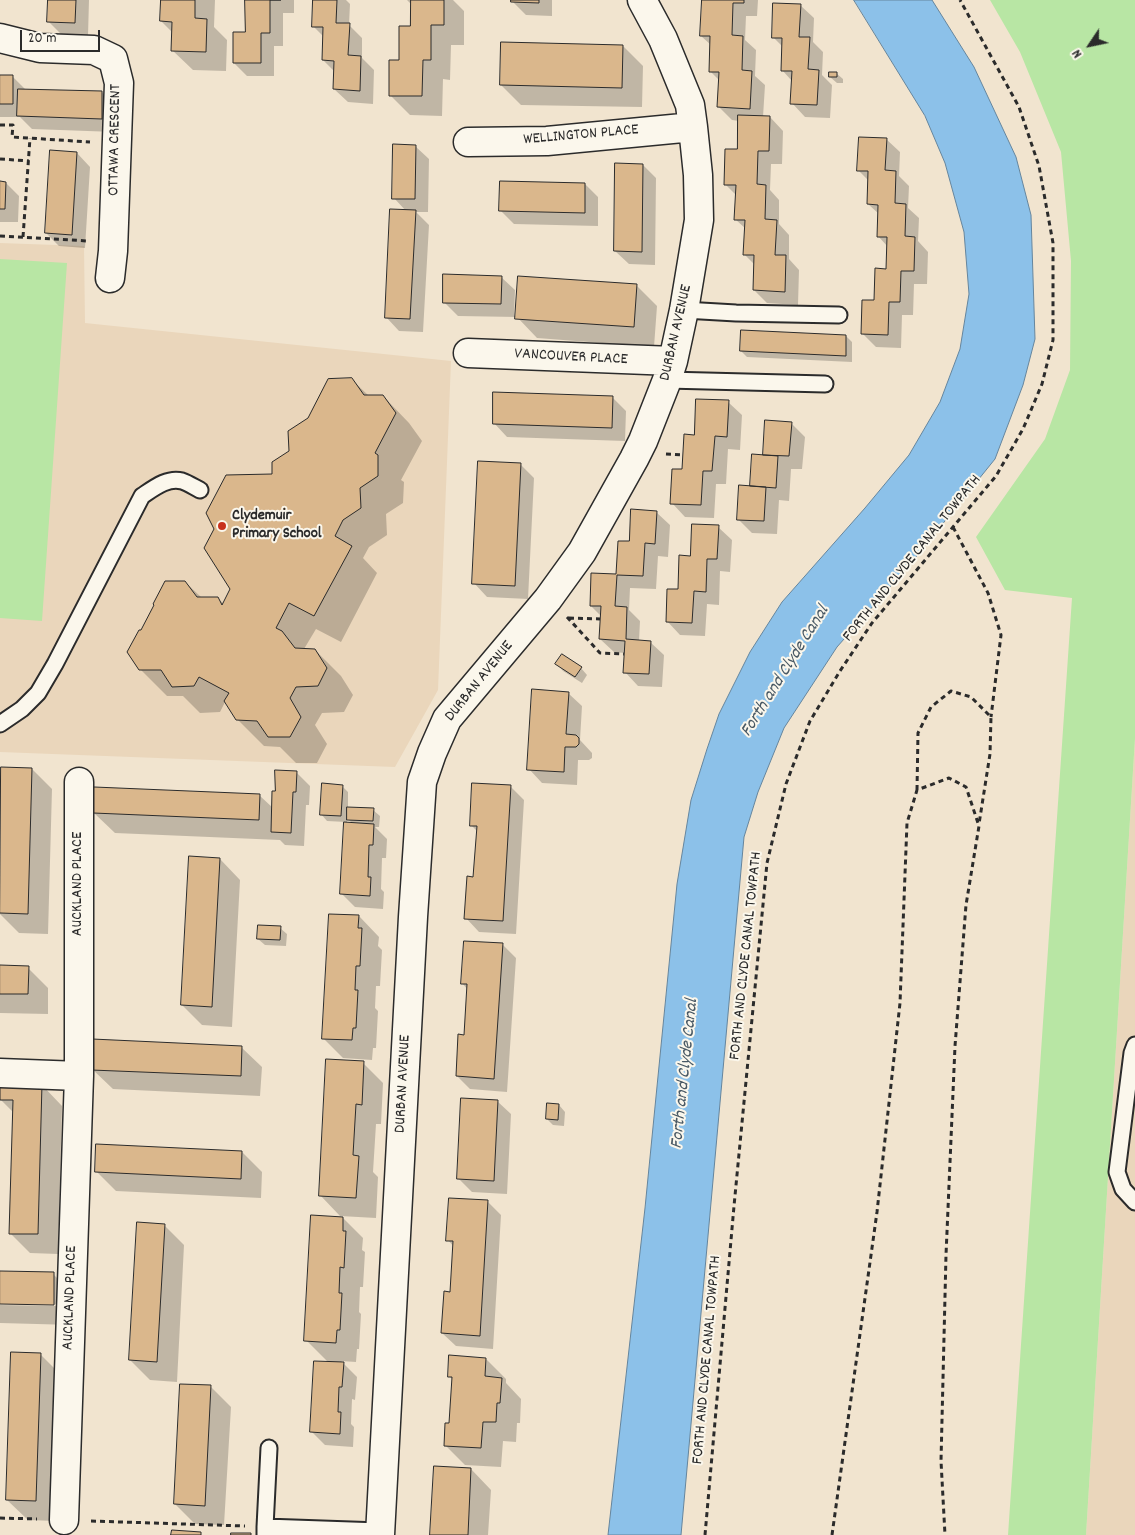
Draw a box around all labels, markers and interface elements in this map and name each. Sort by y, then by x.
scale bar [22,20,102,52]
north arrow [1065,20,1115,70]
text: 20 m [28,28,56,50]
text: N [1067,45,1088,62]
street label: OTTAWA CRESCENT [105,84,127,196]
street label: WELLINGTON PLACE [523,121,639,151]
street label: DURBAN AVENUE [657,283,697,383]
street label: VANCOUVER PLACE [514,345,628,371]
street label: FORTH AND CLYDE CANAL TOWPATH [840,472,986,646]
place label: Clydemuir Primary School [232,507,322,545]
marker: Clydemuir Primary School [216,520,228,532]
water label: Forth and Clyde Canal [737,603,835,741]
street label: DURBAN AVENUE [442,638,518,726]
street label: AUCKLAND PLACE [69,832,89,936]
street label: FORTH AND CLYDE CANAL TOWPATH [727,851,767,1061]
water label: Forth and Clyde Canal [667,998,705,1150]
street label: DURBAN AVENUE [392,1034,416,1134]
street label: AUCKLAND PLACE [60,1245,82,1351]
street label: FORTH AND CLYDE CANAL TOWPATH [689,1255,727,1465]

